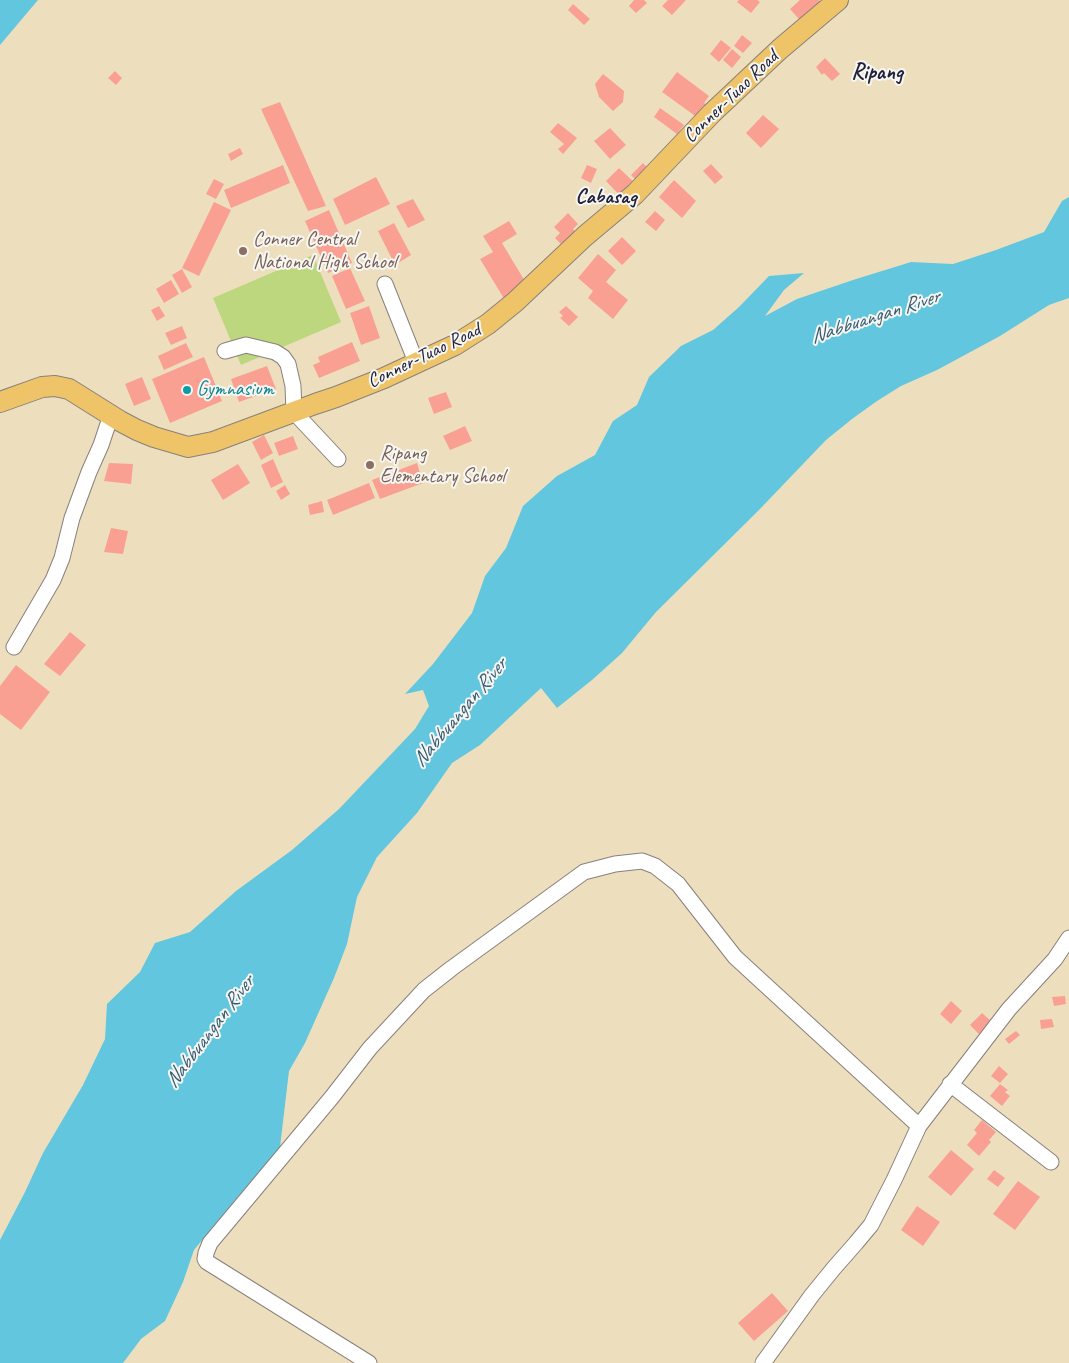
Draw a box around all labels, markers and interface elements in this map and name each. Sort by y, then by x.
street label: Conner-Tuao Road [678,46,784,148]
district label: Ripang [851,60,903,86]
district label: Cabasag [575,184,637,210]
place label: Conner Central National High School [253,228,396,275]
marker: Conner Central National High School [237,245,249,257]
water label: Nabbuangan River [807,284,943,350]
street label: Conner-Tuao Road [364,318,484,394]
place label: Gymnasium [197,378,274,402]
marker: Gymnasium [181,384,193,396]
place label: Ripang Elementary School [380,442,505,489]
marker: Ripang Elementary School [364,459,376,471]
water label: Nabbuangan River [407,654,513,772]
water label: Nabbuangan River [160,971,260,1093]

